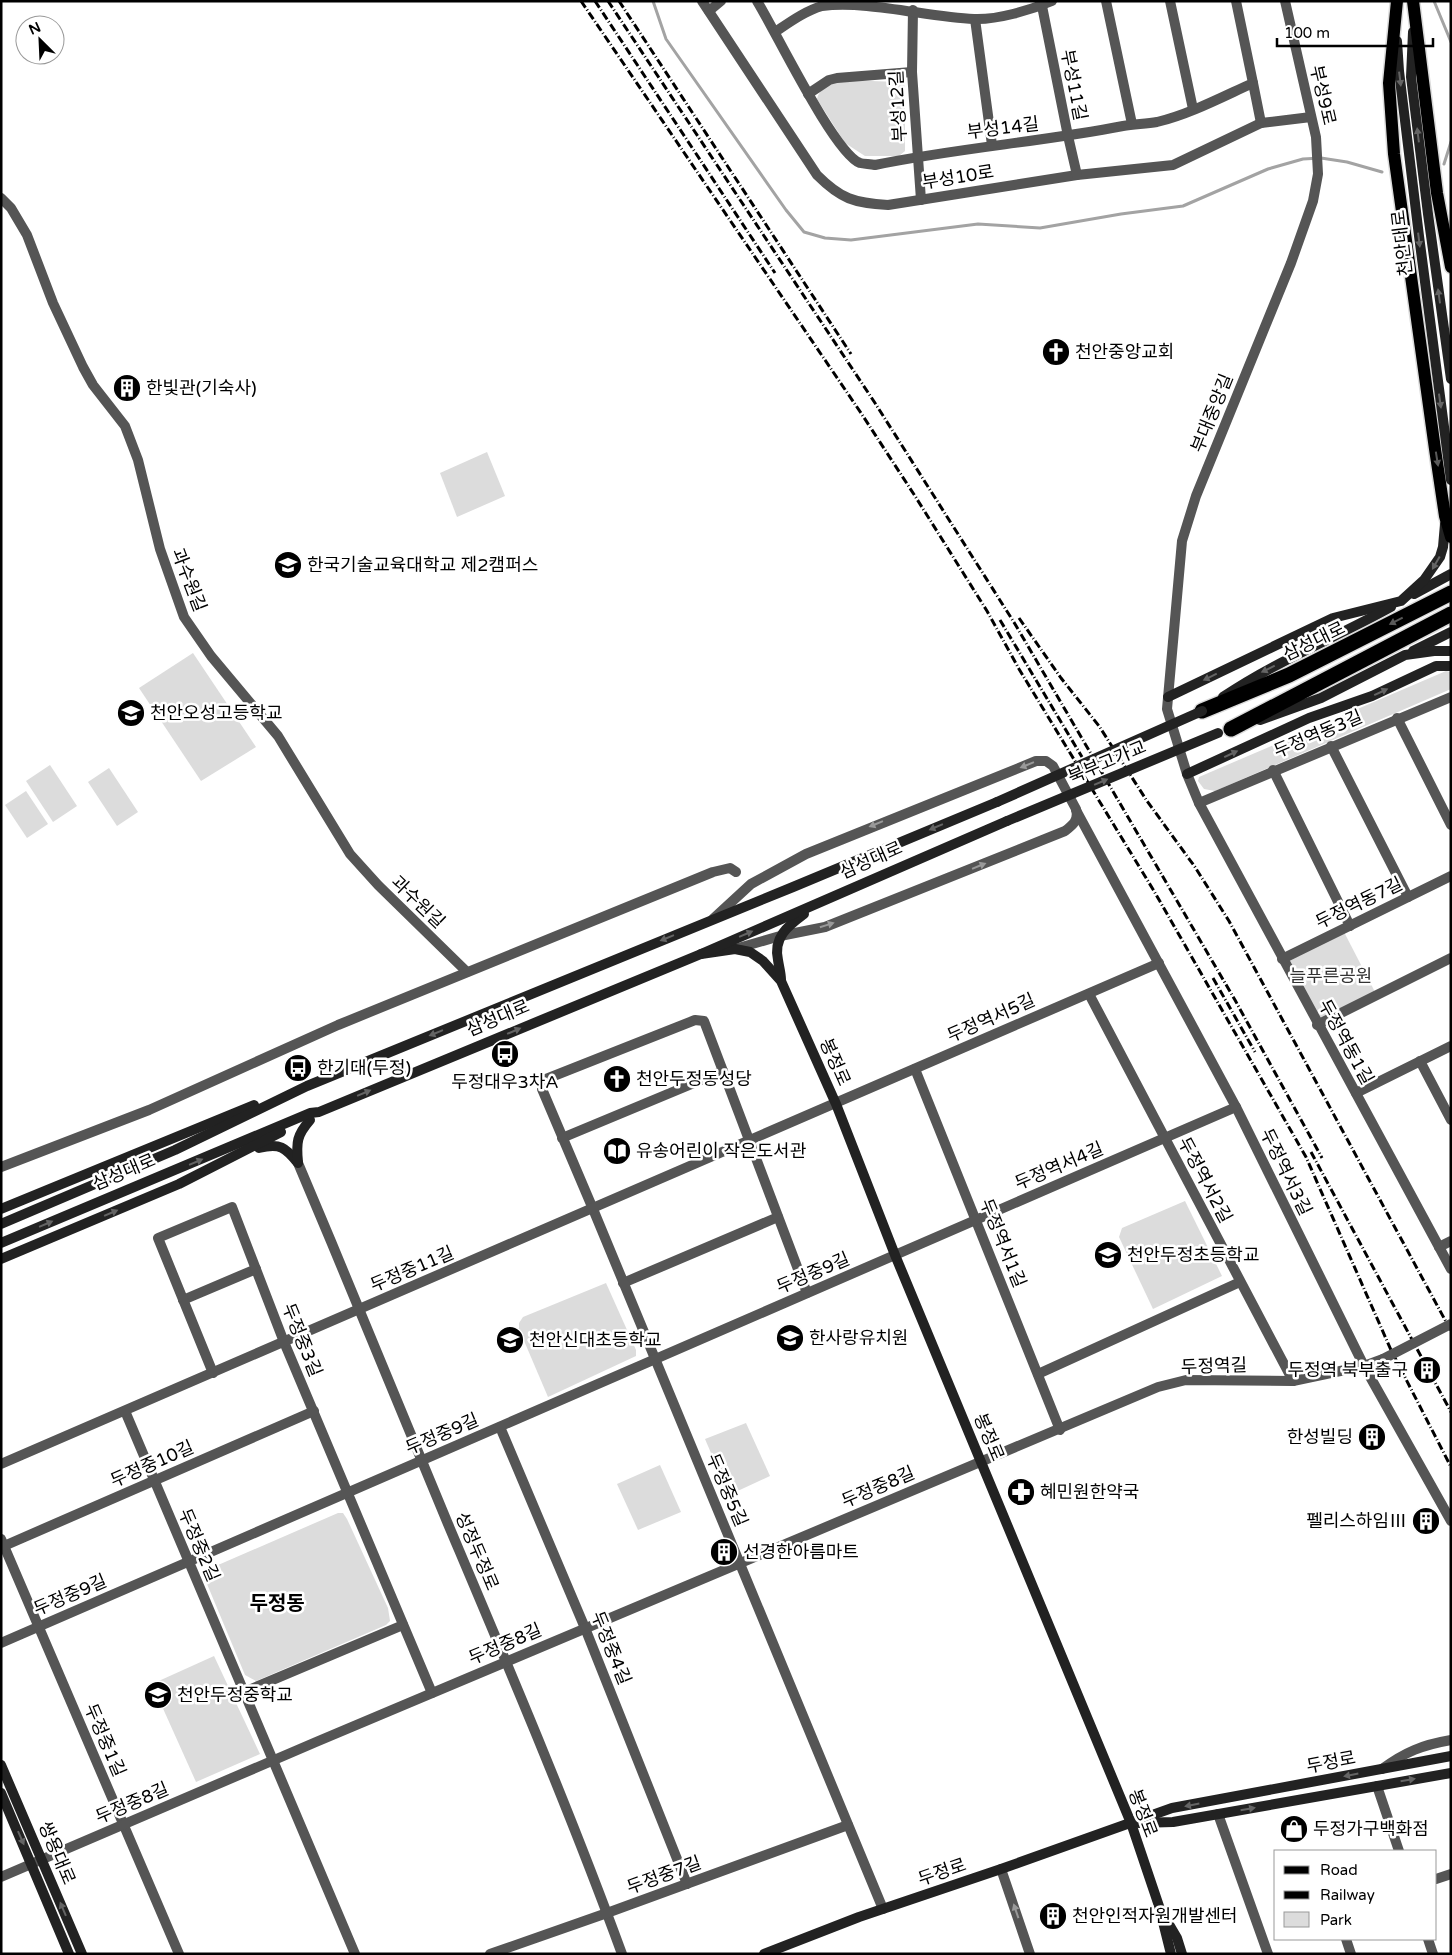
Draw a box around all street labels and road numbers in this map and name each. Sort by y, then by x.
street label: 부성11길 [1056,47,1092,123]
street label: 부성9로 [1305,63,1341,127]
street label: 부성12길 [885,69,911,143]
street label: 부성14길 [966,113,1040,143]
street label: 부성10로 [921,160,995,194]
street label: 천안대로 [1387,209,1417,277]
street label: 부대중앙길 [1186,370,1238,456]
street label: 과수원길 [167,545,211,615]
street label: 삼성대로 [1279,617,1349,665]
street label: 두정역동3길 [1270,705,1366,763]
street label: 북부고가교 [1065,736,1149,788]
street label: 삼성대로 [836,836,906,884]
street label: 과수원길 [387,871,449,933]
street label: 두정역동7길 [1312,872,1406,934]
street label: 두정역서5길 [944,989,1038,1047]
street label: 삼성대로 [463,995,533,1041]
street label: 두정역동1길 [1314,996,1378,1088]
street label: 봉정로 [815,1035,855,1089]
street label: 두정역서3길 [1255,1125,1317,1219]
street label: 두정역서2길 [1173,1133,1237,1227]
street label: 두정역서4길 [1011,1137,1107,1195]
street label: 삼성대로 [89,1149,159,1195]
street label: 두정역서1길 [975,1195,1031,1291]
street label: 두정중11길 [367,1242,457,1296]
street label: 두정중9길 [773,1248,853,1298]
street label: 두정중3길 [277,1300,327,1380]
street label: 두정역길 [1181,1354,1247,1378]
street label: 두정중9길 [402,1409,482,1459]
street label: 봉정로 [969,1410,1009,1464]
street label: 두정중10길 [107,1436,197,1492]
street label: 두정중5길 [702,1450,752,1530]
street label: 두정중8길 [838,1462,918,1512]
street label: 두정중2길 [174,1505,224,1585]
street label: 성정두정로 [451,1509,503,1593]
street label: 두정중9길 [30,1570,110,1620]
street label: 두정중4길 [586,1608,636,1688]
street label: 두정중8길 [465,1619,545,1669]
street label: 두정중1길 [80,1700,130,1780]
street label: 두정로 [1305,1746,1357,1778]
street label: 두정중8길 [92,1778,172,1828]
street label: 봉정로 [1124,1786,1162,1840]
street label: 쌍용대로 [34,1818,80,1888]
street label: 두정중7길 [624,1851,704,1899]
street label: 두정로 [915,1854,969,1890]

